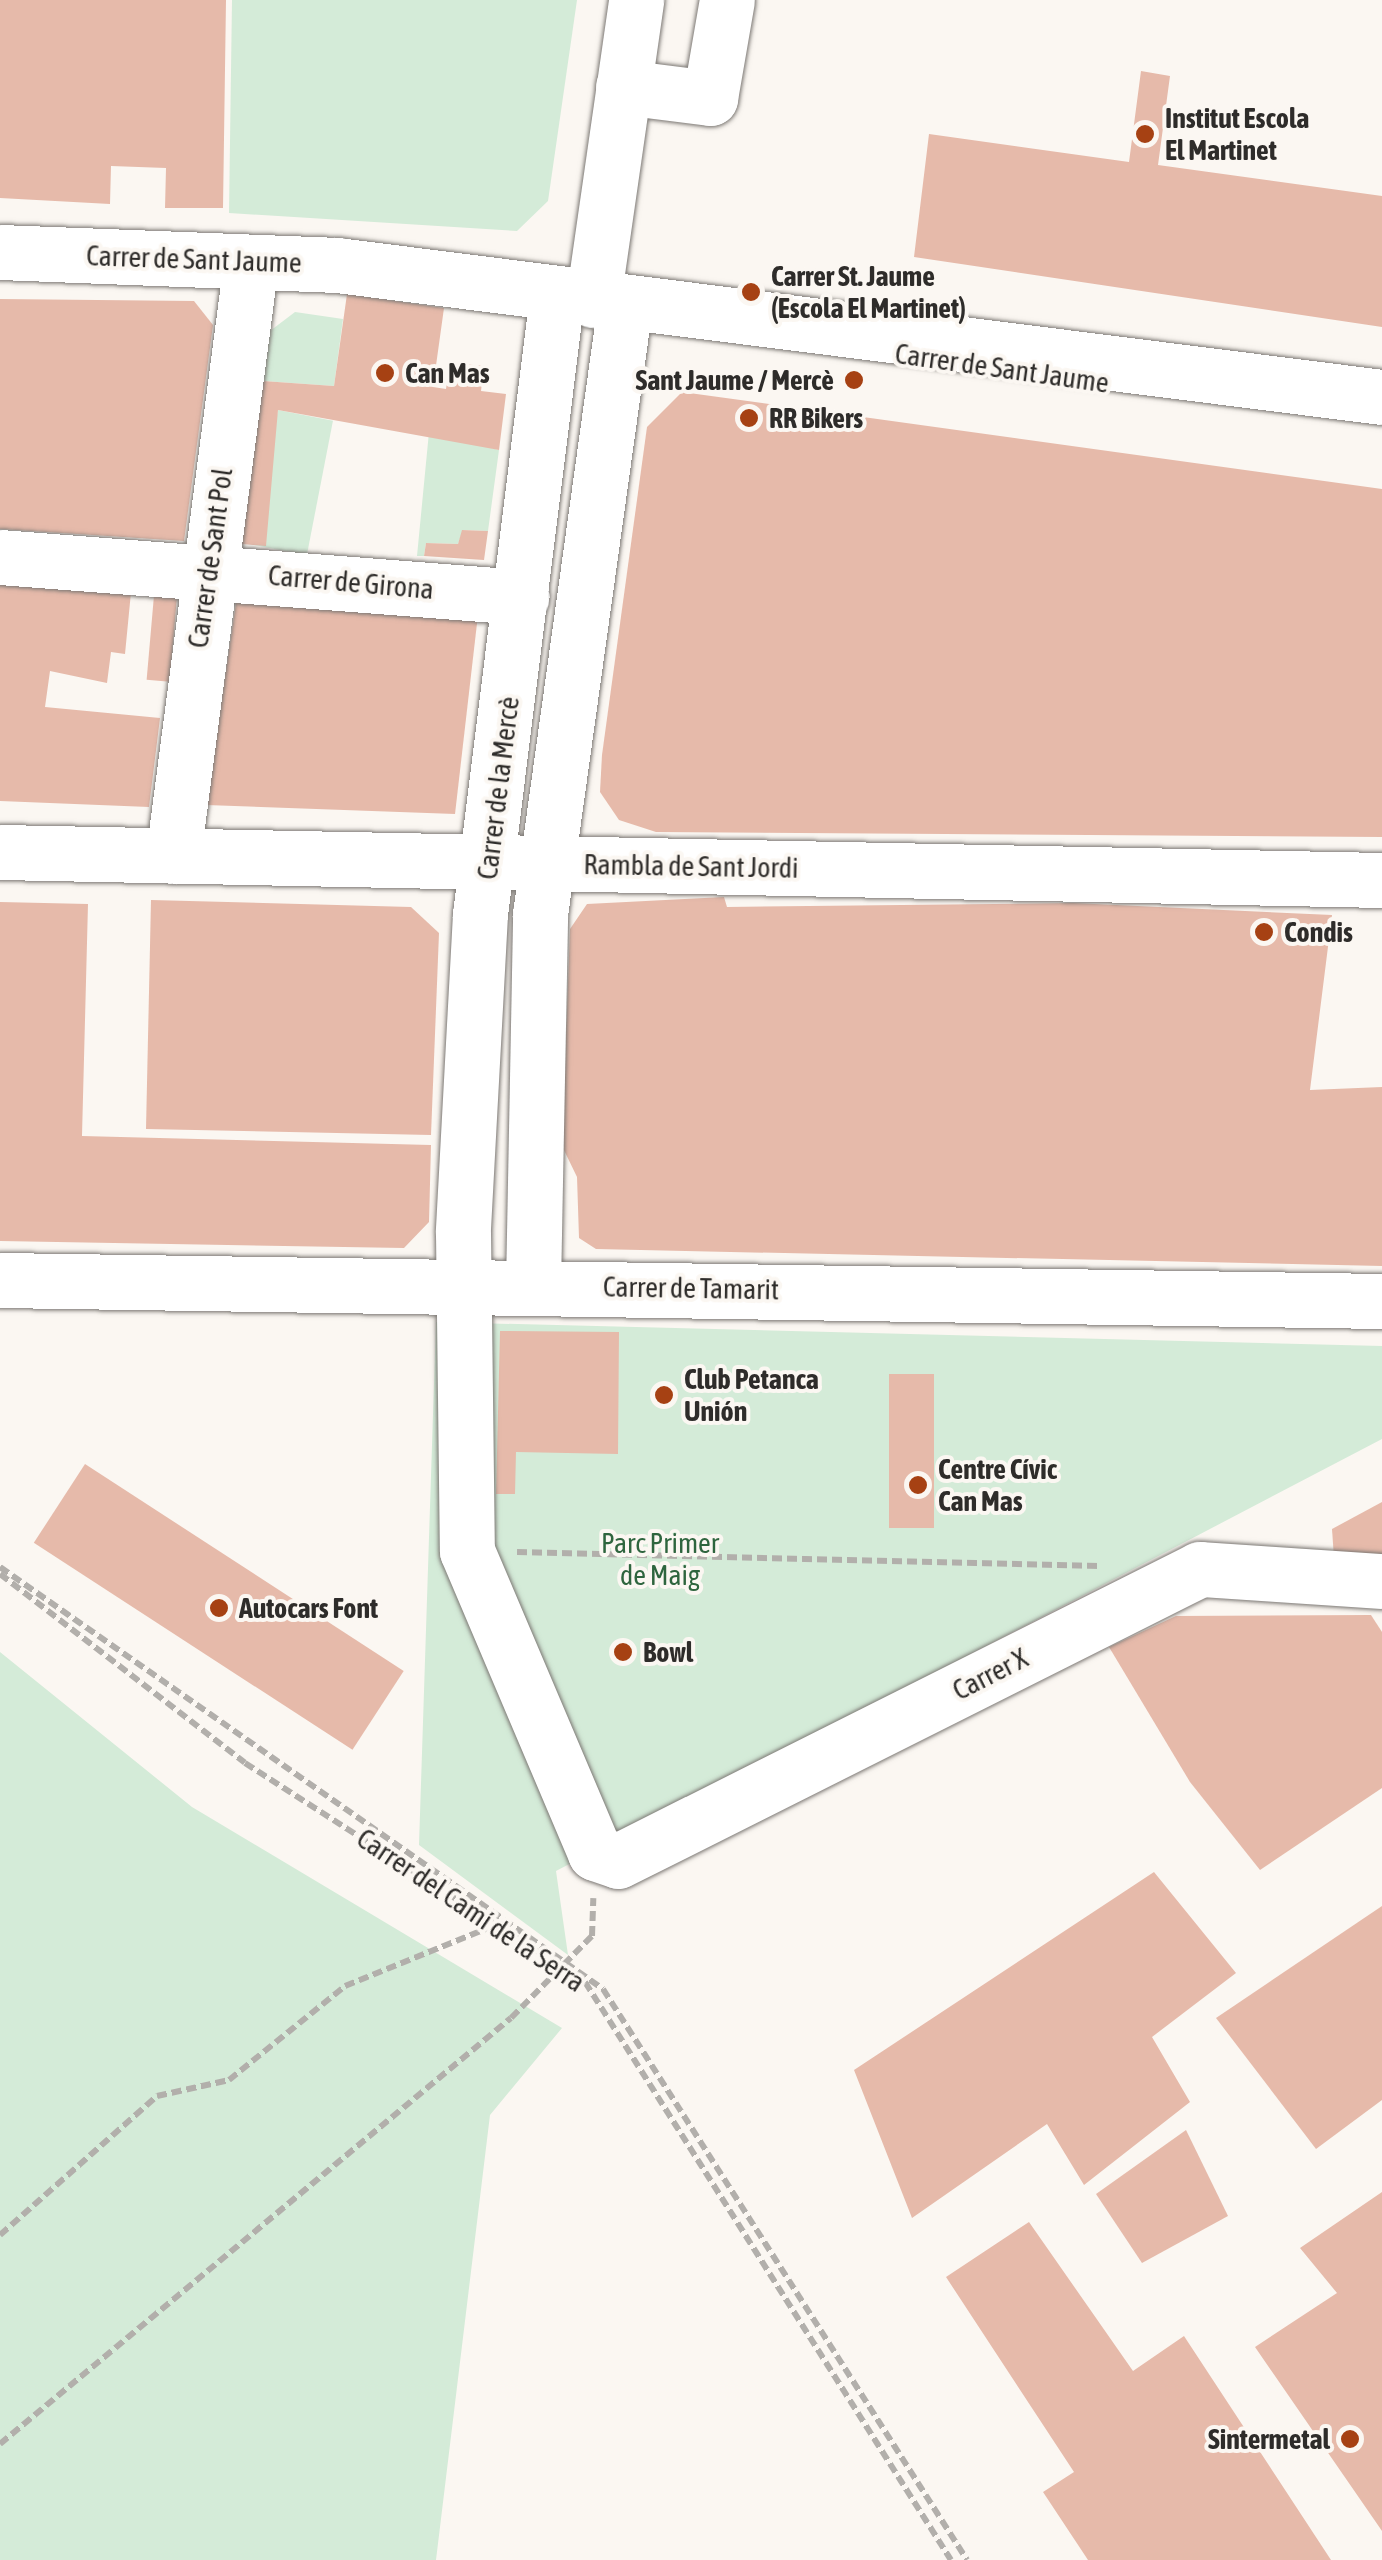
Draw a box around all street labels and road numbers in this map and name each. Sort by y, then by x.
street label: Carrer de Sant Jaume [86,238,302,280]
street label: Carrer de Sant Jaume [893,336,1111,400]
street label: Carrer de Sant Pol [181,466,239,650]
street label: Carrer de Girona [267,558,435,606]
street label: Carrer de la Mercè [470,695,526,881]
street label: Rambla de Sant Jordi [583,847,799,885]
street label: Carrer de Tamarit [603,1270,779,1306]
street label: Carrer X [947,1641,1033,1707]
street label: Carrer del Camí de la Serra [351,1821,591,1999]

